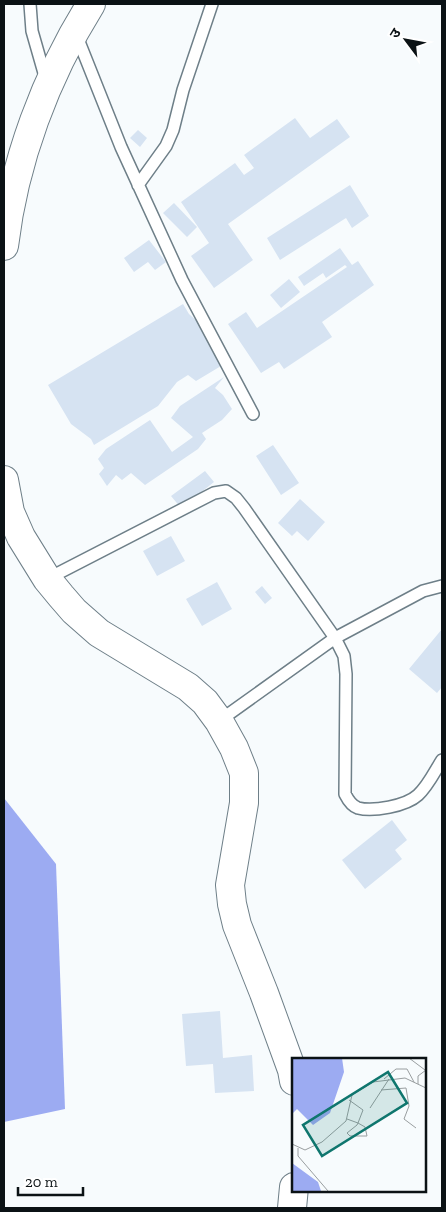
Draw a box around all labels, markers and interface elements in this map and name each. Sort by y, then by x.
north arrow [381,15,431,65]
text: उ [386,25,405,41]
inset map [292,1058,426,1192]
scale bar [18,1164,82,1196]
text: 20 m [25,1173,58,1191]

